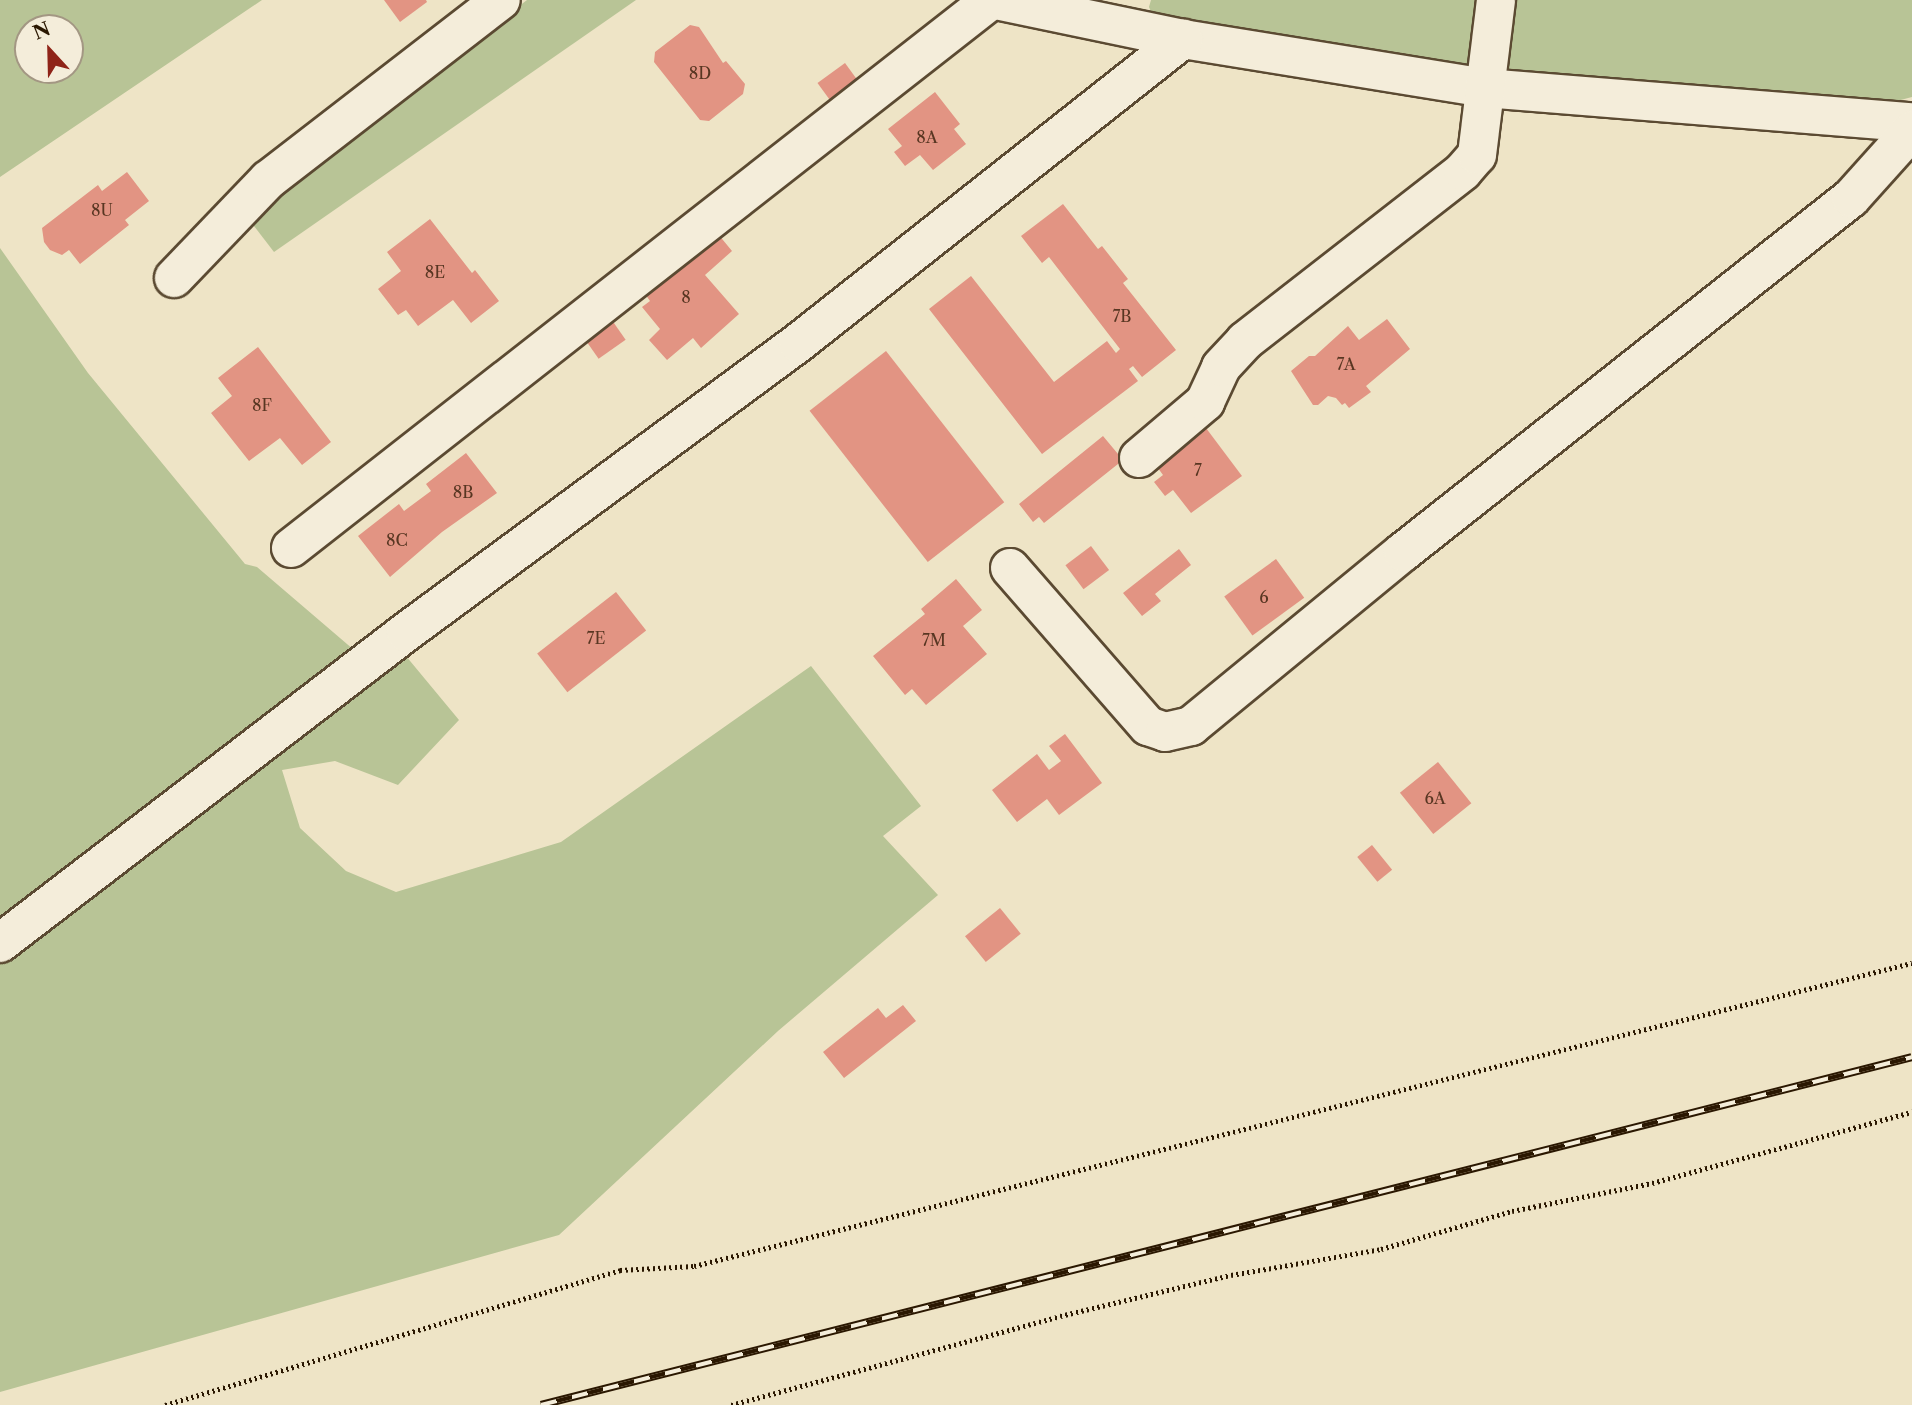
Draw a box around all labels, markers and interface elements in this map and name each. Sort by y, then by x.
north arrow [14,14,84,84]
text: N [30,17,54,45]
house number: 8D [689,63,711,83]
house number: 8A [916,127,938,147]
house number: 8U [91,200,113,220]
house number: 8E [425,262,445,282]
house number: 8 [681,287,691,307]
house number: 7B [1112,306,1132,326]
house number: 7A [1336,354,1356,374]
house number: 8F [252,395,272,415]
house number: 7 [1194,460,1202,480]
house number: 8B [453,482,473,502]
house number: 8C [386,530,408,550]
house number: 6 [1259,587,1269,607]
house number: 7E [587,628,605,648]
house number: 7M [922,630,946,650]
house number: 6A [1424,788,1446,808]

